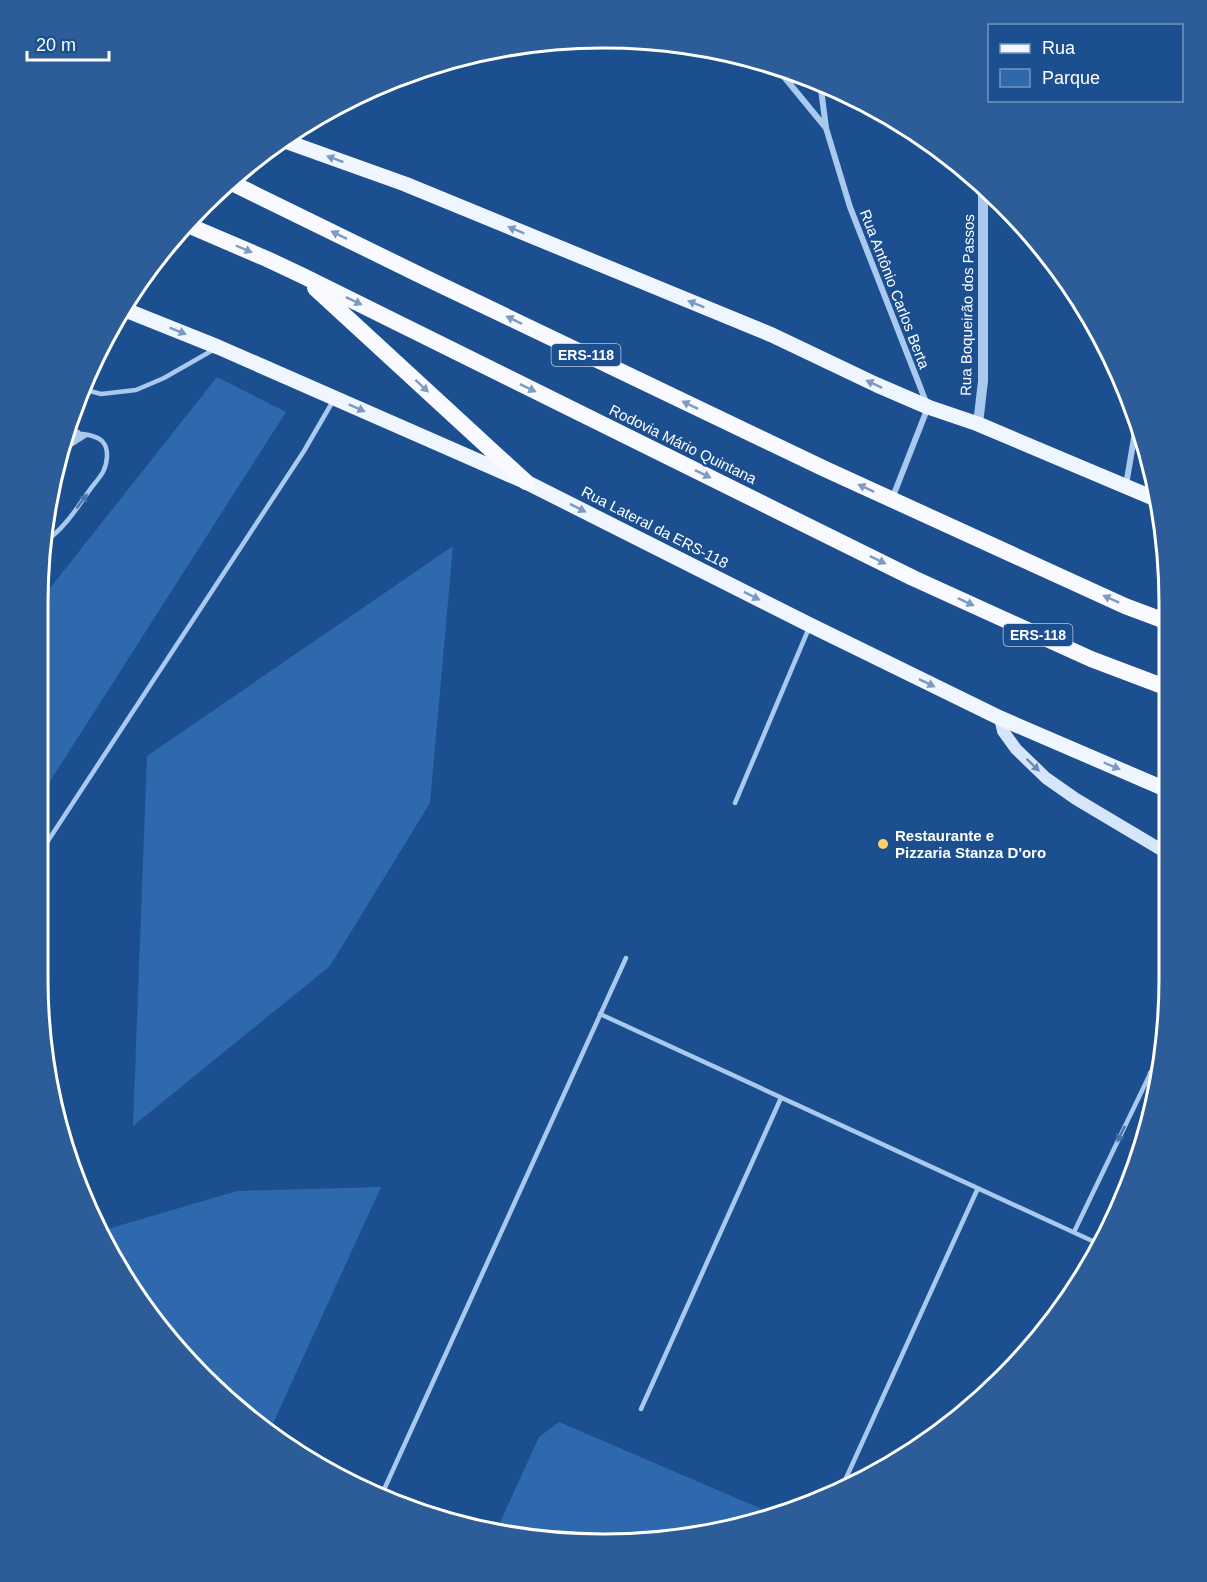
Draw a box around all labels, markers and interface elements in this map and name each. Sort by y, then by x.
scale bar [27,24,110,62]
legend [988,24,1183,102]
text: 20 m [36,35,76,55]
text: Rua [1042,38,1076,58]
text: Parque [1042,68,1100,88]
one-way arrow [325,153,343,163]
street label: Rua Antônio Carlos Berta [857,207,933,372]
street label: Rua Boqueirão dos Passos [957,214,977,396]
one-way arrow [507,225,525,234]
one-way arrow [331,230,348,240]
one-way arrow [235,244,253,254]
one-way arrow [345,296,362,306]
one-way arrow [687,299,705,309]
one-way arrow [506,316,523,325]
one-way arrow [169,326,187,336]
road number: ERS-118 [552,344,620,366]
one-way arrow [414,379,429,393]
one-way arrow [866,379,883,388]
one-way arrow [520,383,537,392]
one-way arrow [682,400,699,409]
street label: Rodovia Mário Quintana [607,401,760,487]
one-way arrow [348,403,366,413]
one-way arrow [694,469,712,479]
street label: Rua Lateral da ERS-118 [579,483,731,571]
one-way arrow [858,484,875,493]
one-way arrow [76,493,88,509]
one-way arrow [570,504,587,513]
one-way arrow [870,556,887,565]
one-way arrow [744,592,761,601]
one-way arrow [1101,594,1119,604]
one-way arrow [958,598,975,607]
road number: ERS-118 [1004,624,1072,646]
one-way arrow [919,678,936,687]
one-way arrow [1025,758,1039,772]
one-way arrow [1103,762,1121,771]
place label: Restaurante e Pizzaria Stanza D'oro [895,827,1046,861]
marker: Restaurante e Pizzaria Stanza D'oro [876,837,890,851]
one-way arrow [1117,1125,1126,1142]

